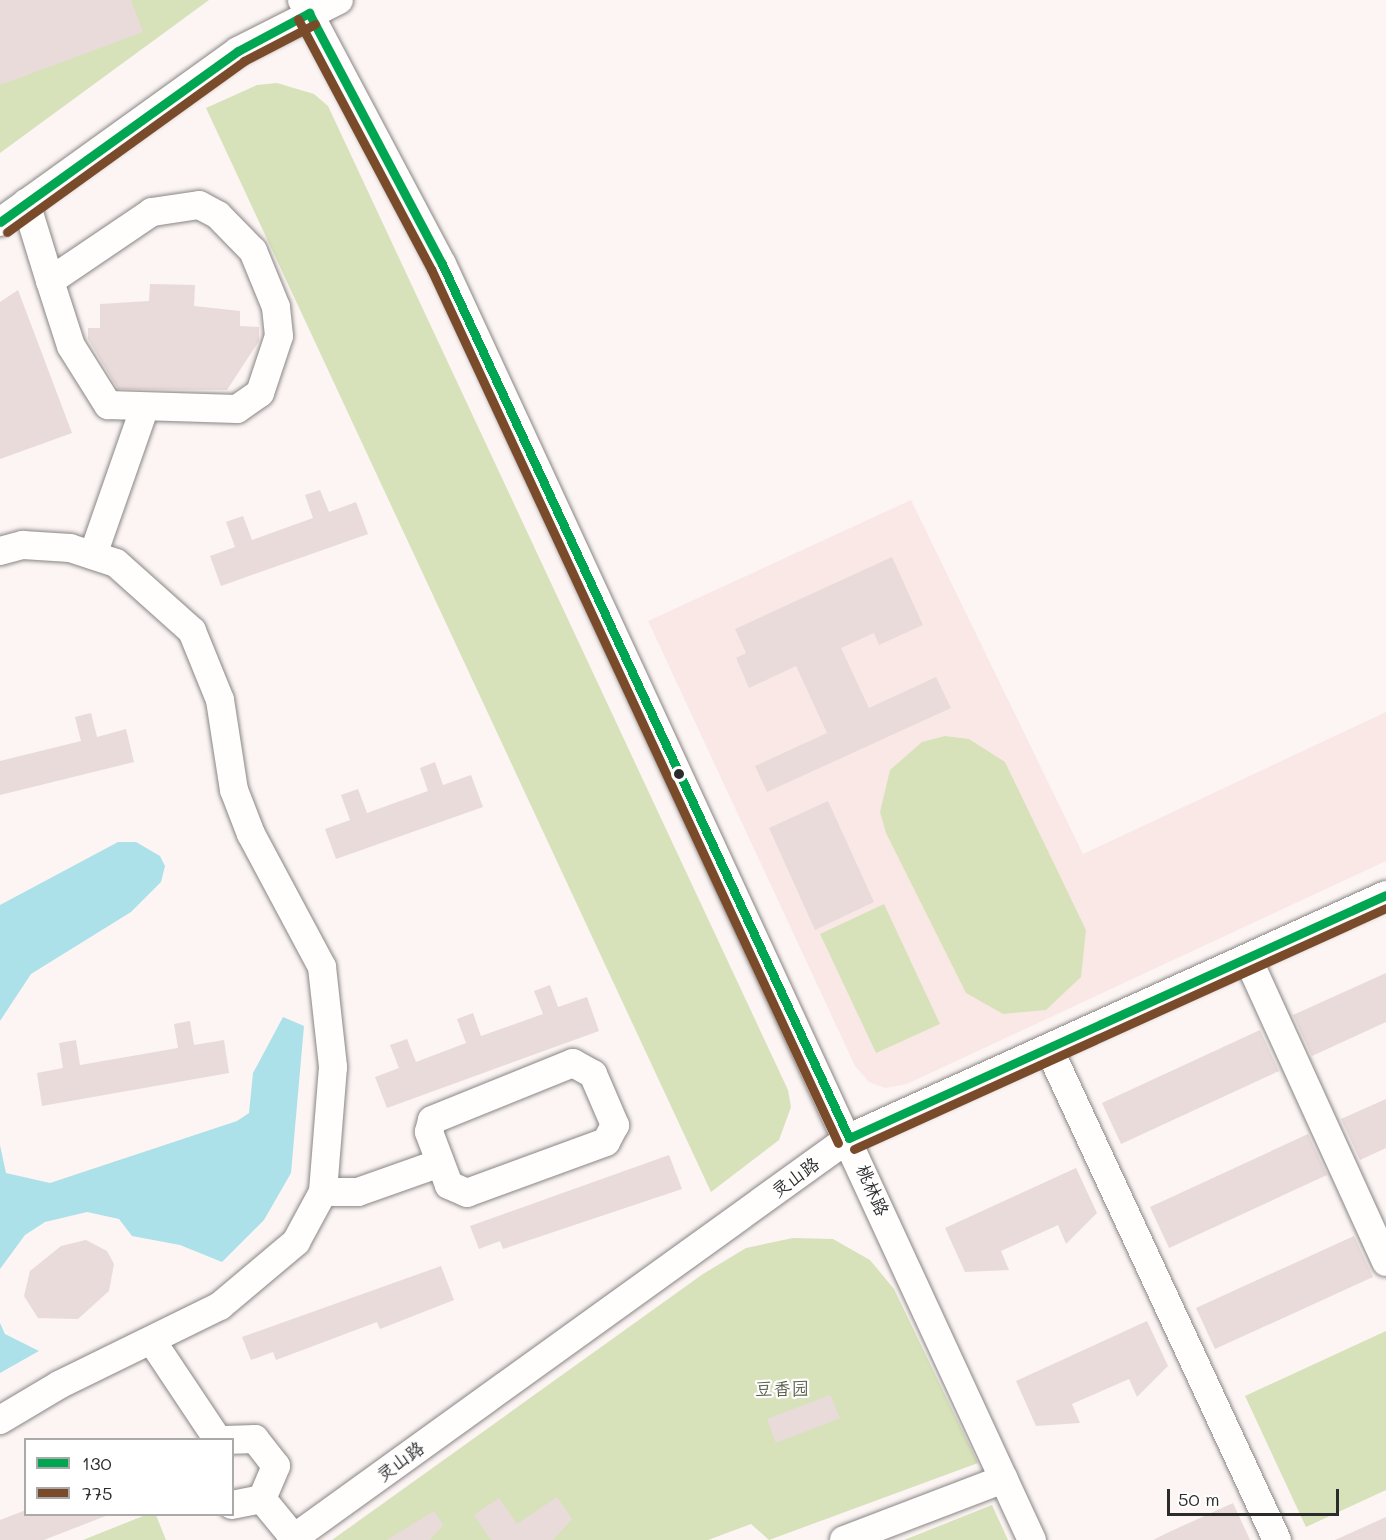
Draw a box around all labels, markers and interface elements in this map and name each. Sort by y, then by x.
unlabelled marker [673,768,685,780]
street label: 灵山路 [767,1152,823,1202]
street label: 桃林路 [852,1161,894,1219]
park label: 豆香园 [755,1377,809,1399]
street label: 灵山路 [372,1436,428,1486]
legend [24,1438,234,1516]
text: 130 [82,1451,112,1475]
scale bar [1170,1477,1342,1515]
text: 775 [82,1481,113,1505]
text: 50 m [1178,1487,1220,1511]

